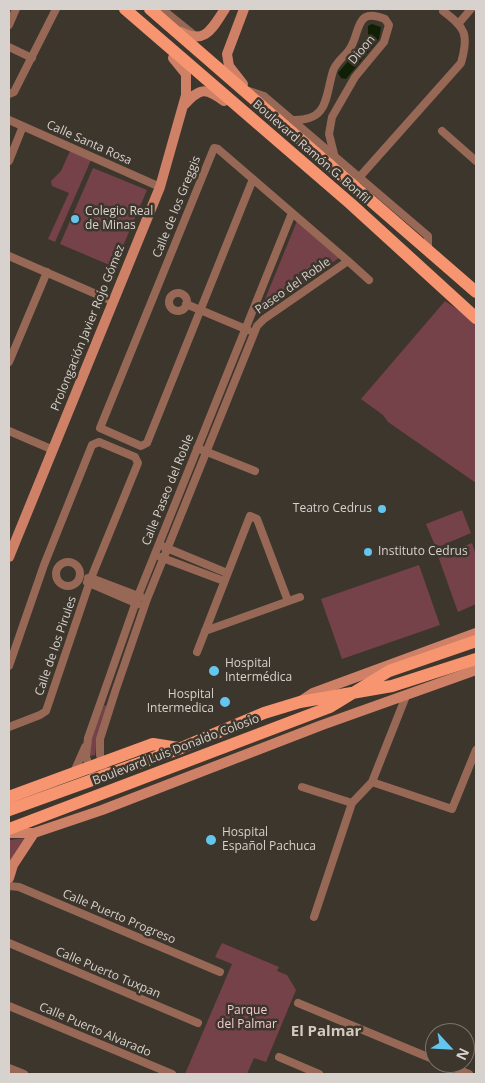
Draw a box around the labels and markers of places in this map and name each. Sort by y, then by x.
place label: Colegio Real de Minas [85,205,153,233]
marker: Colegio Real de Minas [69,213,81,225]
place label: Teatro Cedrus [293,502,372,516]
marker: Teatro Cedrus [376,503,388,515]
place label: Instituto Cedrus [378,545,468,559]
marker: Instituto Cedrus [362,546,374,558]
place label: Hospital Intermédica [225,657,292,685]
marker: Hospital Intermédica [207,664,221,678]
place label: Hospital Intermedica [147,688,214,716]
marker: Hospital Intermedica [218,695,232,709]
place label: Hospital Español Pachuca [222,826,316,854]
marker: Hospital Español Pachuca [204,833,218,847]

